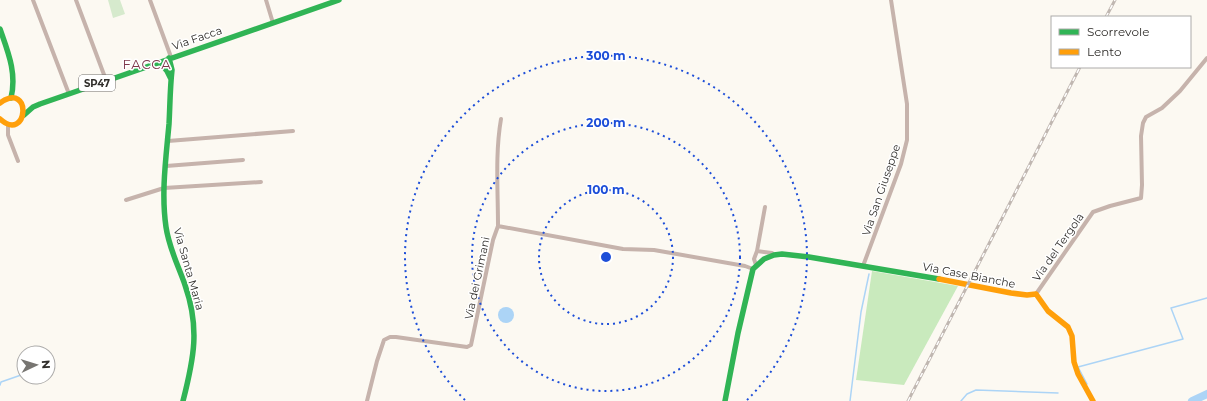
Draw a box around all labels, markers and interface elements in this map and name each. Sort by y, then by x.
legend [1051,16,1191,68]
street label: Via Facca [170,23,224,53]
text: Scorrevole [1087,24,1149,39]
text: Lento [1087,44,1122,59]
text: 300 m [585,48,626,63]
district label: FACCA [122,56,172,72]
road number: SP47 [79,75,115,91]
text: 200 m [586,115,626,130]
street label: Via San Giuseppe [859,142,903,238]
text: 100 m [588,182,624,197]
street label: Via del Tergola [1029,210,1087,284]
street label: Via Santa Maria [171,226,207,312]
street label: Via dei Grimani [461,235,493,321]
centre of rings [599,250,613,264]
street label: Via Case Bianche [921,259,1017,291]
north arrow [16,345,56,385]
text: N [39,359,53,369]

